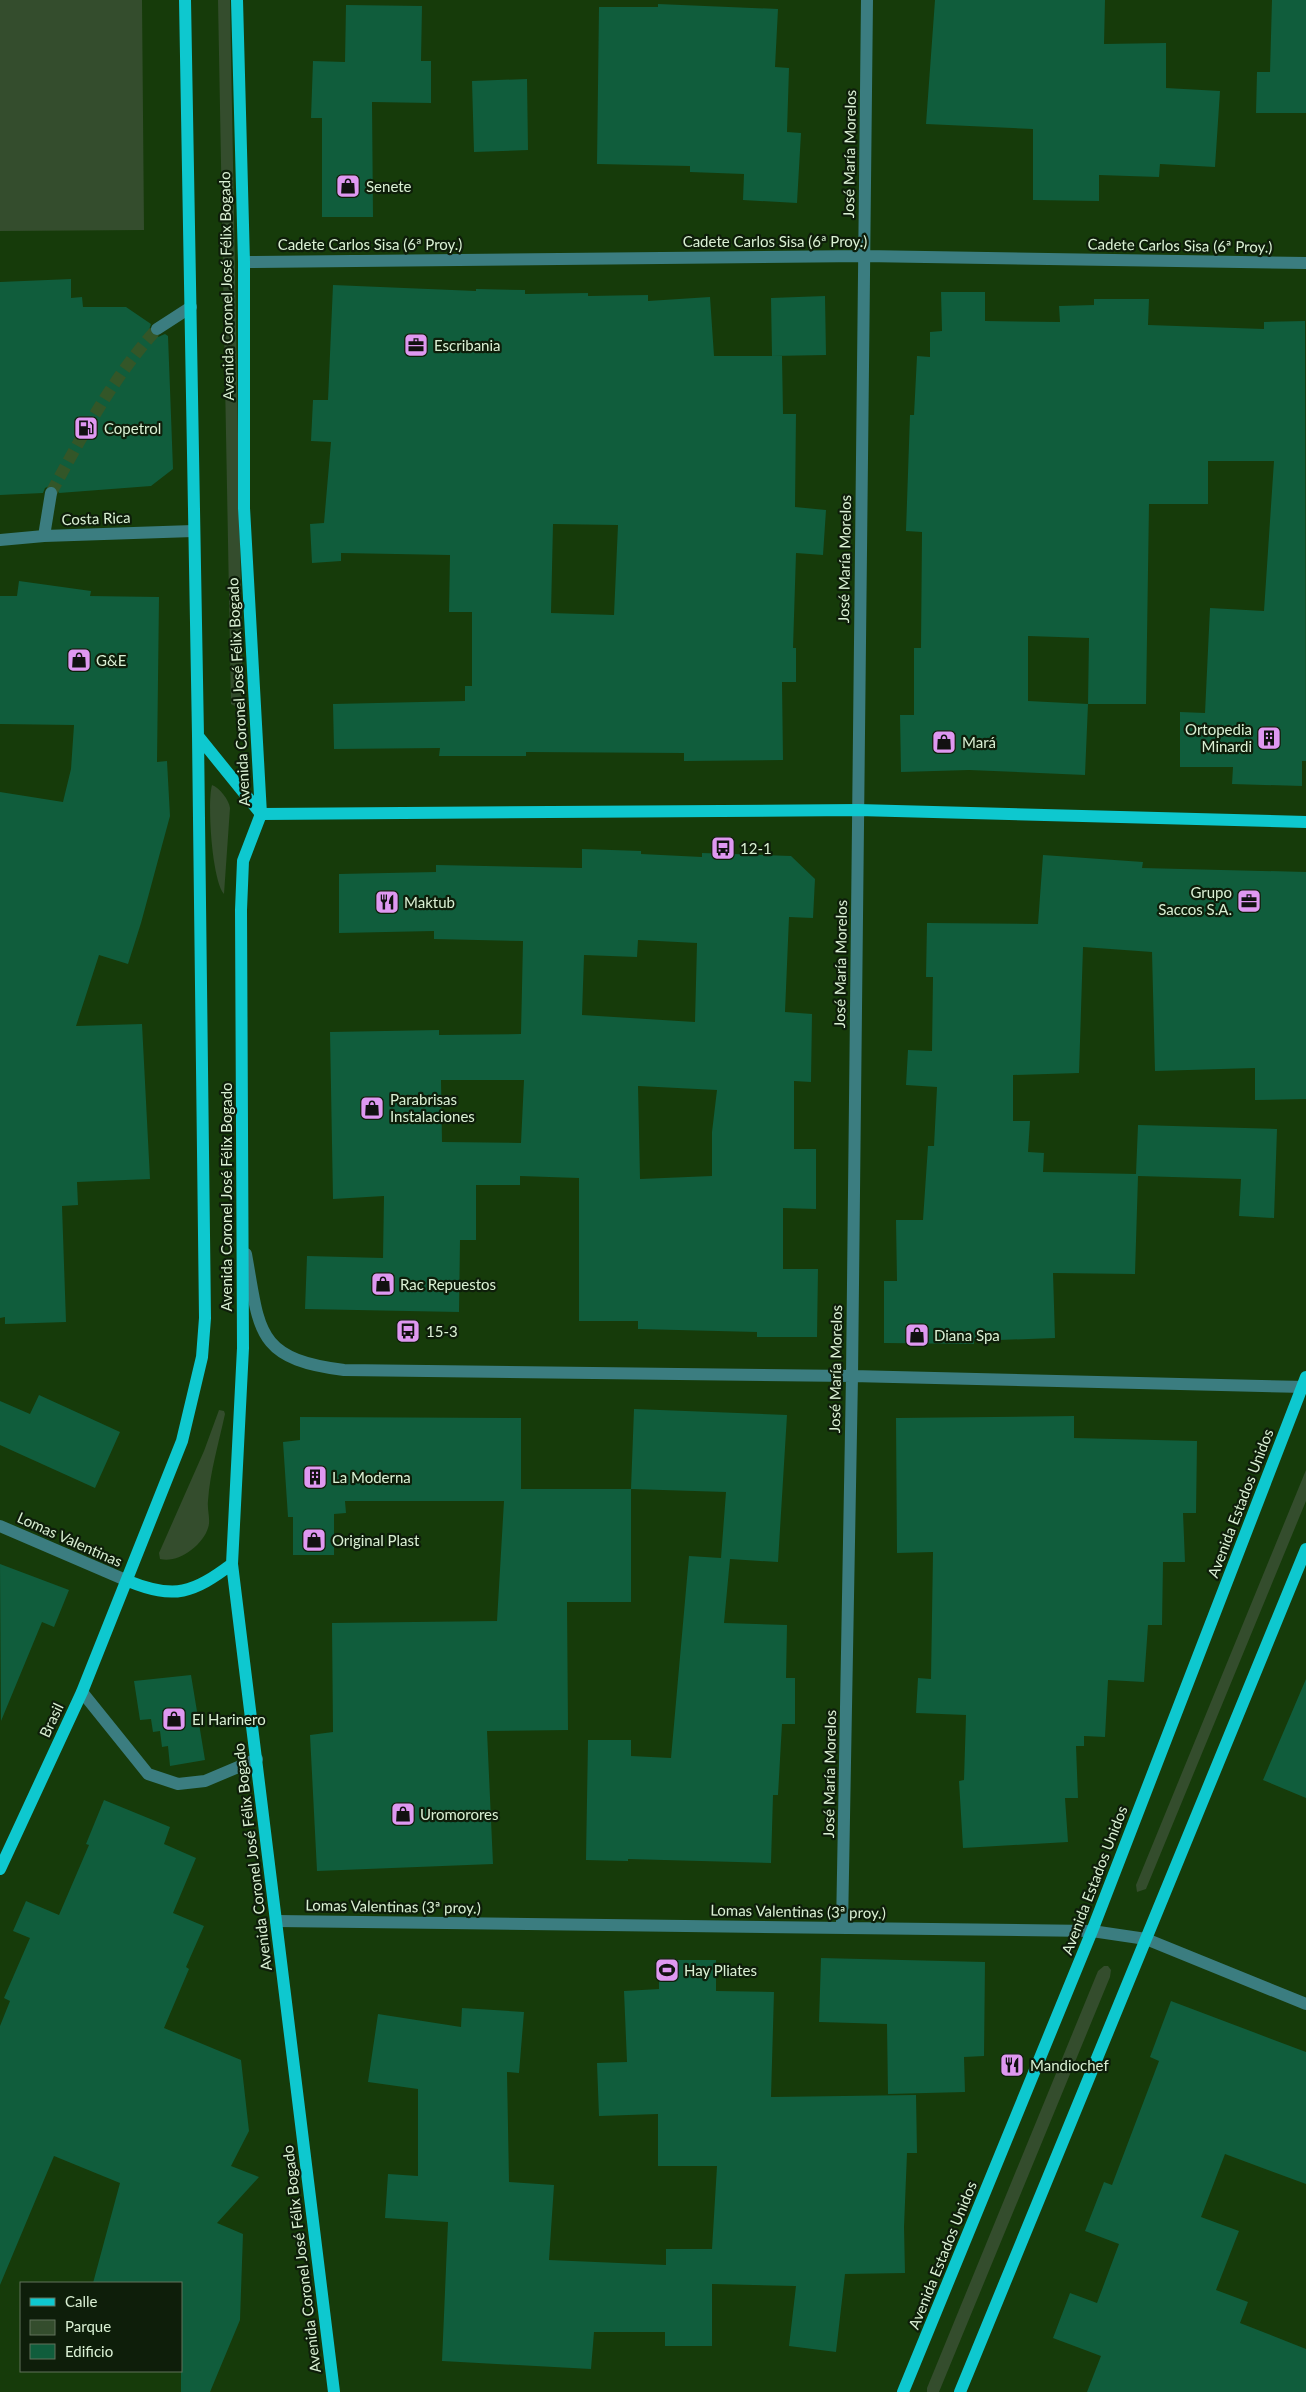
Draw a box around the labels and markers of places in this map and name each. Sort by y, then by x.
shop icon: Senete [335,173,361,199]
place label: Senete [366,177,412,195]
office icon: Escribania [403,332,429,358]
place label: Escribania [434,336,501,354]
fuel station icon: Copetrol [73,415,99,441]
place label: Copetrol [104,419,161,437]
shop icon: G&E [66,647,92,673]
place label: G&E [96,651,126,669]
place label: Ortopedia Minardi [1185,720,1252,755]
building icon: Ortopedia Minardi [1256,725,1282,751]
shop icon: Mará [931,729,957,755]
place label: Mará [962,733,996,751]
bus stop icon: 12-1 [710,835,736,861]
place label: 12-1 [740,839,772,857]
place label: Grupo Saccos S.A. [1158,883,1232,918]
office icon: Grupo Saccos S.A. [1236,888,1262,914]
restaurant icon: Maktub [374,889,400,915]
place label: Maktub [404,893,455,911]
place label: Parabrisas Instalaciones [390,1090,475,1125]
shop icon: Parabrisas Instalaciones [359,1095,385,1121]
shop icon: Rac Repuestos [370,1271,396,1297]
place label: Rac Repuestos [400,1275,496,1293]
bus stop icon: 15-3 [395,1318,421,1344]
place label: 15-3 [426,1322,458,1340]
shop icon: Diana Spa [904,1322,930,1348]
place label: Diana Spa [934,1326,1000,1344]
building icon: La Moderna [302,1464,328,1490]
place label: La Moderna [332,1468,411,1486]
shop icon: Original Plast [301,1527,327,1553]
place label: Original Plast [332,1531,420,1549]
shop icon: El Harinero [161,1706,187,1732]
place label: El Harinero [192,1710,266,1728]
shop icon: Uromorores [390,1801,416,1827]
place label: Uromorores [420,1805,499,1823]
sports icon: Hay Pliates [654,1957,680,1983]
place label: Hay Pliates [684,1961,757,1979]
restaurant icon: Mandiochef [999,2052,1025,2078]
place label: Mandiochef [1030,2056,1109,2074]

